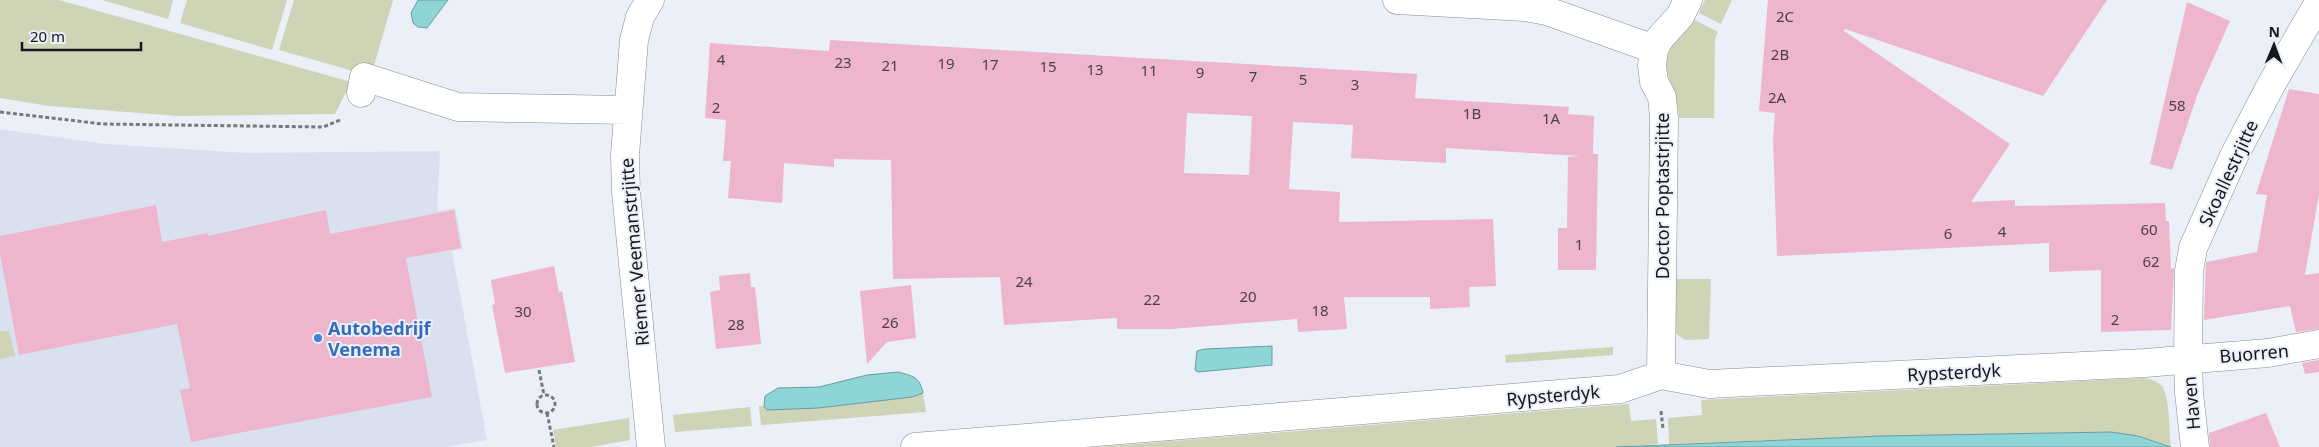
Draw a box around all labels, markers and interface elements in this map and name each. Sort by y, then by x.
house number: 2C [1776,6,1795,26]
scale bar [22,20,141,52]
north arrow [2249,20,2299,70]
text: N [2268,22,2280,41]
text: 20 m [30,26,65,46]
house number: 2B [1771,44,1789,64]
house number: 4 [717,49,726,69]
house number: 23 [834,52,852,72]
house number: 19 [937,53,955,73]
house number: 17 [981,54,999,74]
house number: 21 [881,55,899,75]
house number: 15 [1039,56,1057,76]
house number: 13 [1086,59,1104,79]
house number: 11 [1140,60,1158,80]
house number: 9 [1196,62,1204,82]
house number: 7 [1249,66,1257,86]
house number: 5 [1299,69,1307,89]
house number: 3 [1351,74,1359,94]
house number: 2A [1768,87,1786,107]
house number: 58 [2168,95,2186,115]
house number: 2 [712,97,720,117]
house number: 1B [1463,103,1481,123]
house number: 1A [1542,108,1560,128]
street label: Doctor Poptastrjitte [1650,113,1674,279]
street label: Skoallestrjitte [2193,116,2263,230]
street label: Riemer Veemanstrjitte [614,157,654,347]
house number: 60 [2140,219,2158,239]
house number: 4 [1998,221,2007,241]
house number: 6 [1944,223,1952,243]
house number: 1 [1575,234,1583,254]
house number: 62 [2142,251,2160,271]
house number: 24 [1015,271,1033,291]
house number: 20 [1239,286,1257,306]
house number: 22 [1143,289,1161,309]
house number: 18 [1311,300,1329,320]
house number: 30 [514,301,532,321]
house number: 2 [2111,309,2119,329]
house number: 26 [881,312,899,332]
house number: 28 [727,314,745,334]
place label: Autobedrijf Venema [328,316,432,361]
marker: Autobedrijf Venema [312,332,324,344]
street label: Buorren [2218,338,2290,368]
street label: Rypsterdyk [1907,358,2002,386]
street label: Haven [2177,375,2205,431]
street label: Rypsterdyk [1505,379,1601,411]

